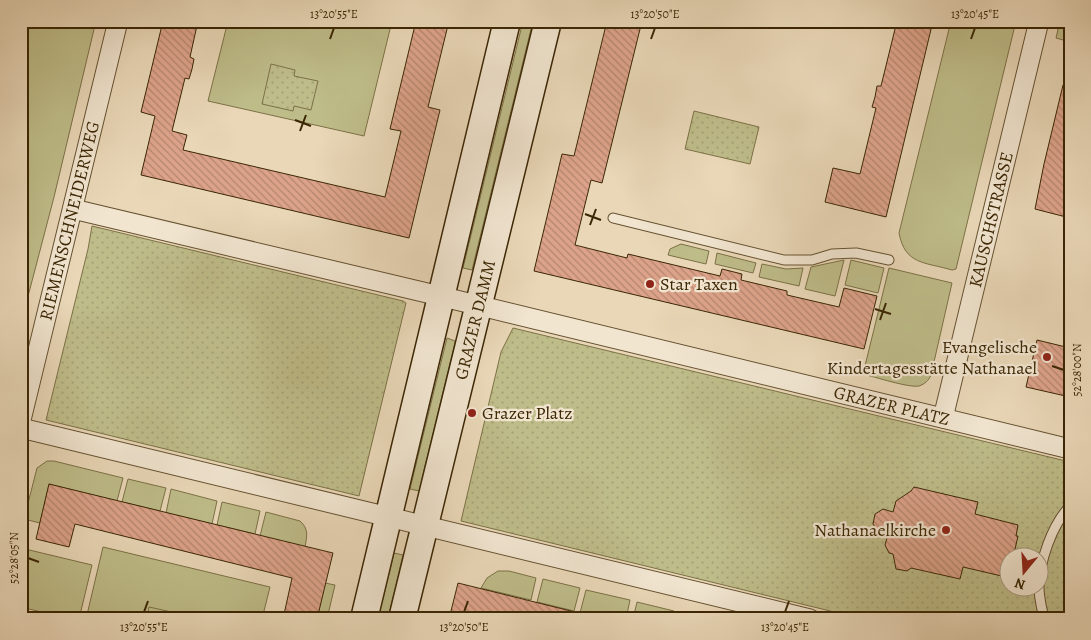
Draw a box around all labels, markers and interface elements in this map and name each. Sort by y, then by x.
text: 13°20'55"E [310,6,358,22]
text: 13°20'50"E [630,6,680,22]
text: 13°20'45"E [951,6,999,22]
street label: RIEMENSCHNEIDERWEG [34,119,105,323]
street label: KAUSCHSTRASSE [963,150,1019,290]
street label: GRAZER DAMM [449,257,501,382]
place label: Star Taxen [660,272,738,296]
marker: Star Taxen [644,278,656,290]
place label: Evangelische Kindertagesstätte Nathanael [827,335,1038,380]
text: 52°28'00"N [1069,343,1085,397]
marker: Evangelische Kindertagesstätte Nathanael [1041,351,1053,363]
street label: GRAZER PLATZ [831,380,952,431]
place label: Grazer Platz [482,401,572,425]
marker: Grazer Platz [466,407,478,419]
place label: Nathanaelkirche [814,518,936,542]
marker: Nathanaelkirche [940,524,952,536]
text: 52°28'05"N [6,532,22,584]
north arrow [998,548,1048,598]
text: N [1012,573,1028,594]
text: 13°20'55"E [120,619,168,635]
text: 13°20'50"E [439,619,489,635]
text: 13°20'45"E [761,619,809,635]

